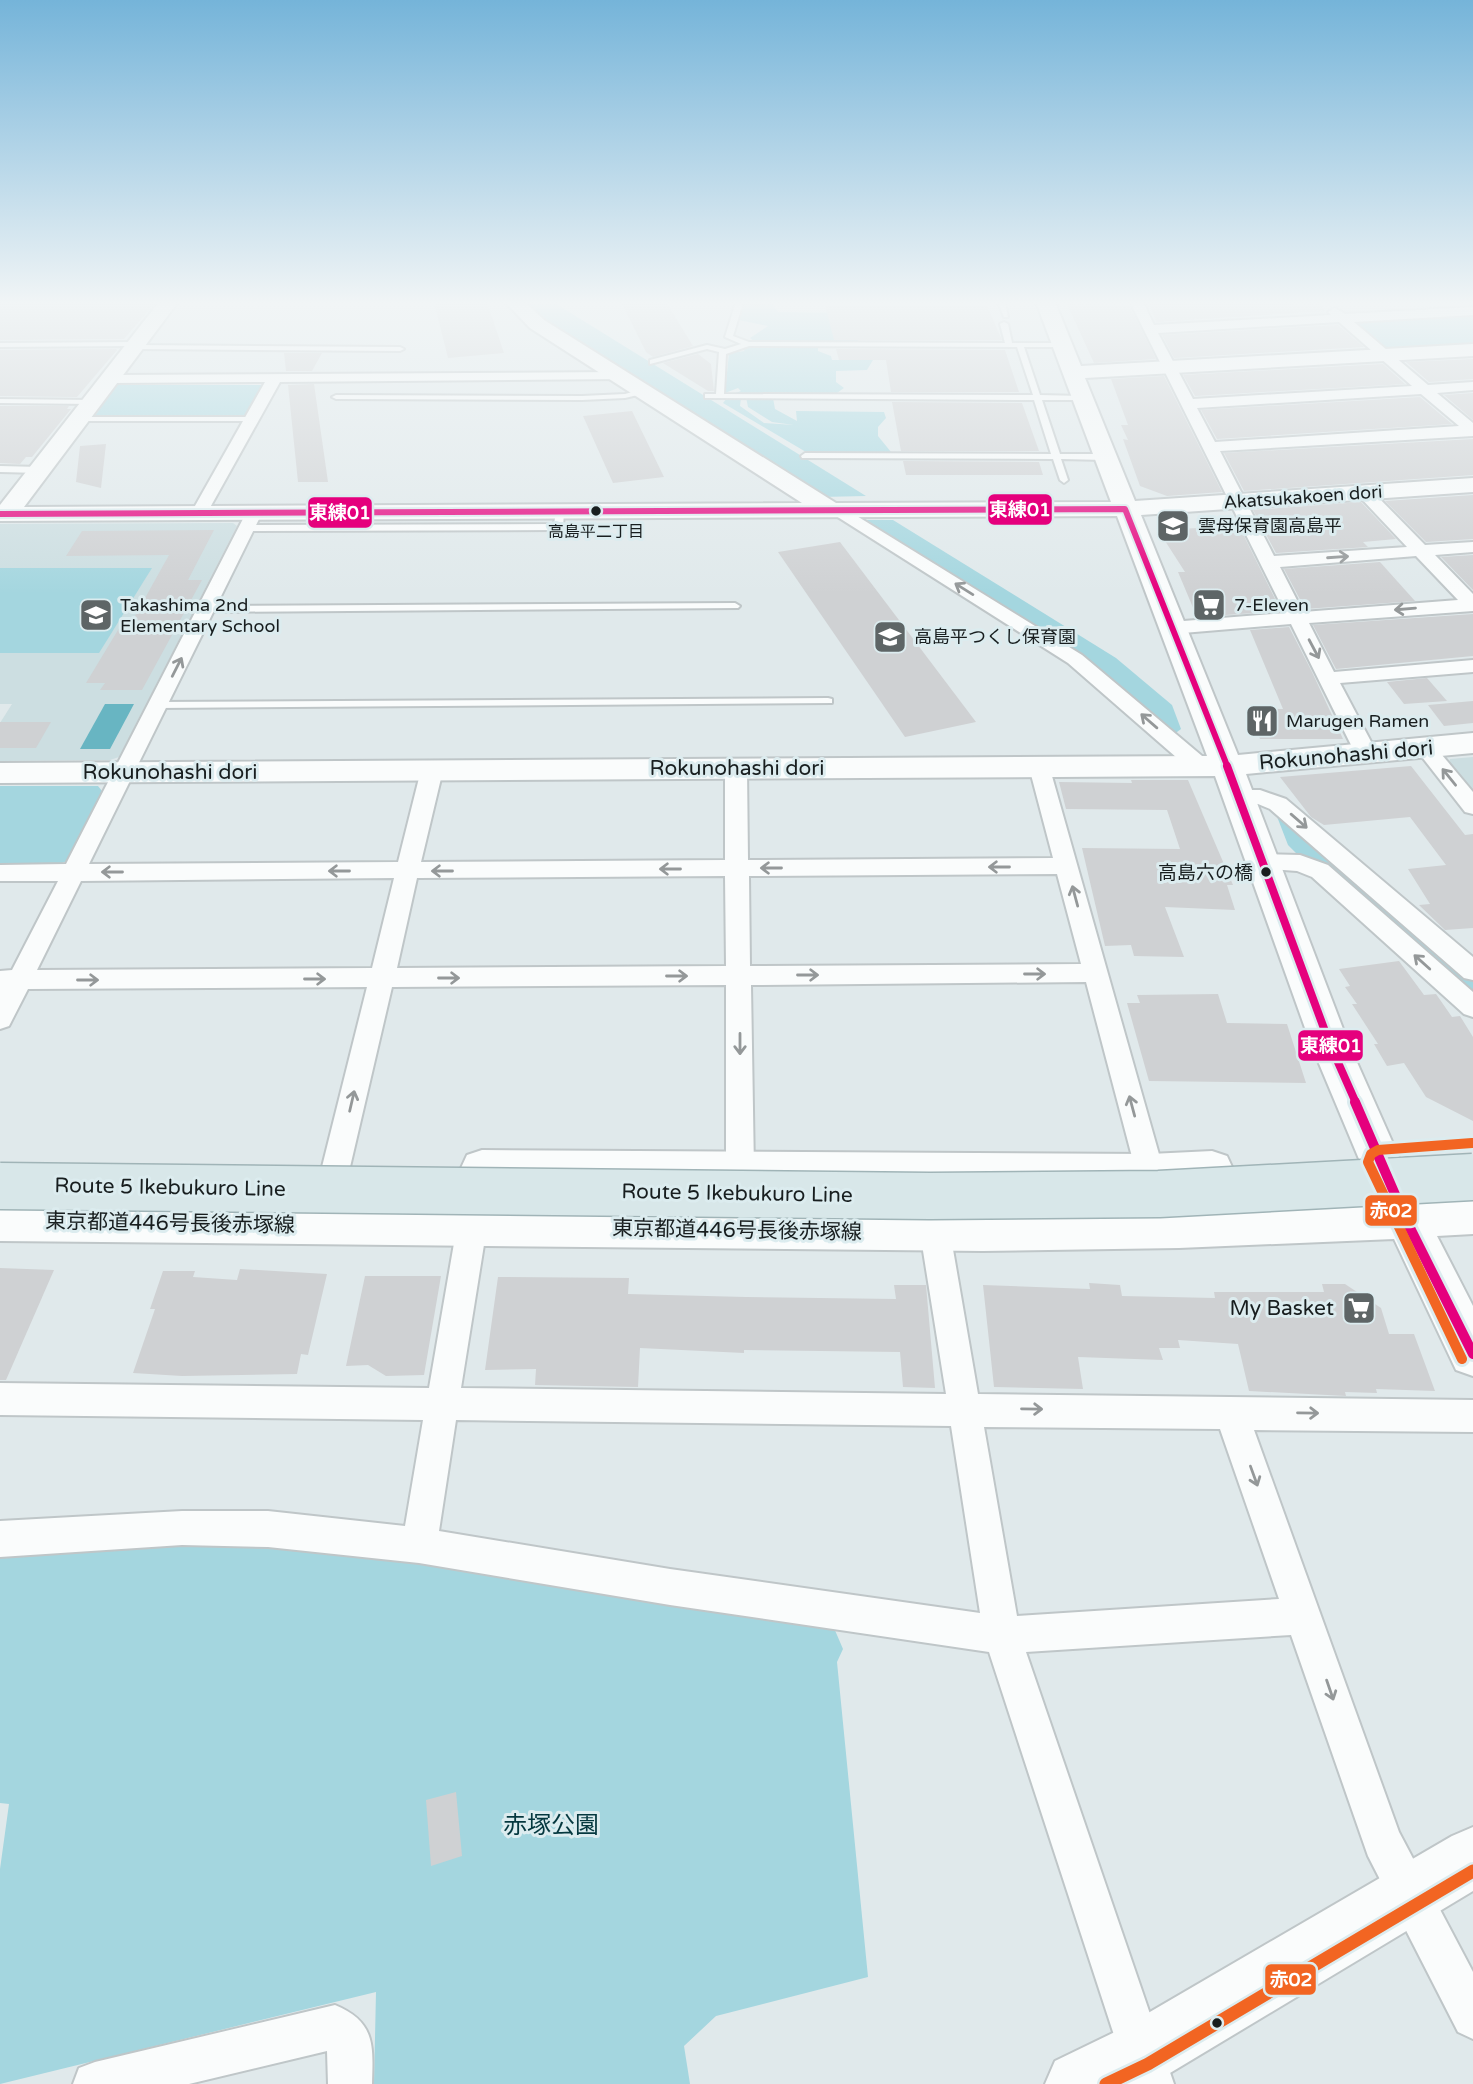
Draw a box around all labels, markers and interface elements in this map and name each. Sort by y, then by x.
street label: Akatsukakoen dori [1223,480,1383,514]
line badge: 東練01 [987,493,1053,526]
line badge: 東練01 [307,496,373,529]
text: 東練01 [989,499,1051,521]
text: 東練01 [309,502,371,524]
marker: 高島平二丁目 [589,504,603,518]
school or university icon: 雲母保育園高島平 [1154,507,1192,545]
place label: 雲母保育園高島平 [1198,515,1342,537]
place label: 高島平二丁目 [548,522,644,542]
one-way arrow [1326,550,1349,563]
one-way arrow [955,582,974,597]
supermarket icon: 7-Eleven [1190,586,1228,624]
place label: Takashima 2nd Elementary School [120,594,280,637]
place label: 7-Eleven [1234,594,1309,616]
school or university icon: Takashima 2nd Elementary School [77,596,115,634]
one-way arrow [1394,603,1417,616]
school or university icon: 高島平つくし保育園 [871,618,909,656]
place label: 高島平つくし保育園 [914,626,1076,648]
one-way arrow [1308,638,1322,659]
one-way arrow [170,657,184,678]
restaurant icon: Marugen Ramen [1243,702,1281,740]
place label: Marugen Ramen [1286,710,1429,732]
one-way arrow [1140,713,1158,729]
street label: Rokunohashi dori [1258,735,1434,776]
street label: Rokunohashi dori [650,756,824,781]
street label: Rokunohashi dori [83,760,257,785]
one-way arrow [1441,769,1457,787]
one-way arrow [1290,813,1308,829]
one-way arrow [988,860,1011,874]
one-way arrow [760,861,783,875]
one-way arrow [659,862,682,876]
place label: 高島六の橋 [1158,862,1253,884]
one-way arrow [328,864,351,878]
one-way arrow [431,864,454,878]
one-way arrow [100,865,123,879]
marker: 高島六の橋 [1259,865,1273,879]
one-way arrow [1068,885,1081,908]
one-way arrow [1413,954,1431,970]
one-way arrow [1023,967,1046,981]
one-way arrow [796,968,819,982]
one-way arrow [665,969,688,983]
one-way arrow [438,971,461,985]
one-way arrow [303,972,326,986]
one-way arrow [76,973,99,987]
line badge: 東練01 [1297,1029,1364,1062]
one-way arrow [733,1032,747,1055]
text: 東練01 [1300,1035,1362,1057]
one-way arrow [346,1090,359,1113]
one-way arrow [1124,1095,1137,1117]
street label: Route 5 Ikebukuro Line [54,1173,286,1202]
street label: Route 5 Ikebukuro Line [621,1179,853,1208]
line badge: 赤02 [1364,1194,1418,1227]
text: 赤02 [1370,1200,1412,1222]
street label: 東京都道446号長後赤塚線 [45,1209,295,1238]
street label: 東京都道446号長後赤塚線 [612,1216,862,1245]
supermarket icon: My Basket [1340,1289,1378,1327]
place label: My Basket [1230,1296,1334,1321]
one-way arrow [1020,1402,1043,1416]
one-way arrow [1297,1406,1320,1420]
one-way arrow [1249,1464,1261,1486]
one-way arrow [1325,1679,1337,1701]
park label: 赤塚公園 [503,1811,599,1840]
line badge: 赤02 [1264,1963,1317,1996]
text: 赤02 [1270,1969,1312,1991]
unlabelled marker [1210,2016,1224,2030]

